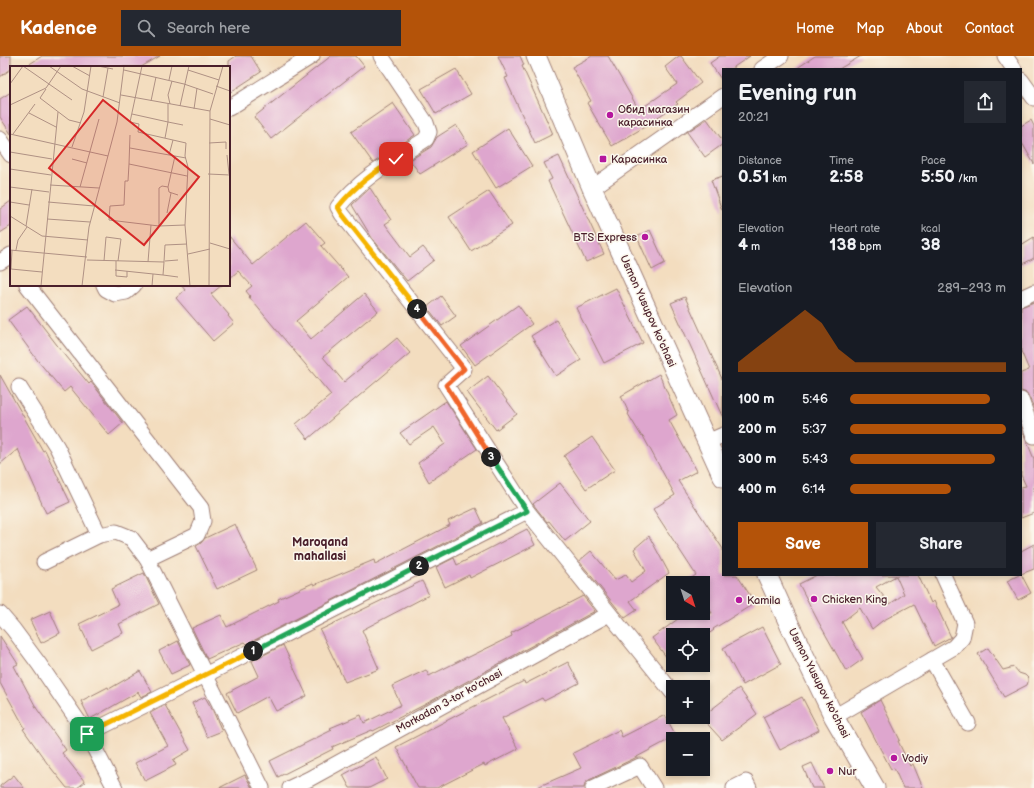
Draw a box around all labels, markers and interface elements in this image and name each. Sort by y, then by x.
search box [121,10,401,46]
text: Kadence [20,17,97,40]
icon: search [135,17,157,39]
text: Search here [167,19,250,38]
text: Home [796,20,834,37]
text: Map [856,20,884,37]
text: About [906,20,943,37]
text: Contact [965,20,1014,37]
inset map [10,66,230,286]
text: Evening run [738,80,857,107]
button: share [964,81,1006,123]
place label: Обид магазин карасинка [618,103,690,129]
text: 20:21 [738,109,768,125]
marker: Обид магазин карасинка [605,110,615,120]
pin [379,142,413,176]
icon: check [385,148,407,170]
place label: Карасинка [611,153,668,166]
marker: Карасинка [598,154,608,164]
text: Distance [738,154,782,167]
text: Time [829,154,854,167]
text: Pace [921,154,946,167]
text: 0.51 [738,167,769,187]
text: 2:58 [829,167,864,187]
text: 5:50 [921,167,955,187]
text: km [769,172,787,185]
text: /km [955,172,977,185]
text: Elevation [738,222,784,235]
text: Heart rate [829,222,880,235]
text: kcal [921,222,940,235]
place label: BTS Express [573,231,638,244]
marker: BTS Express [640,232,650,242]
text: 4 [738,235,748,255]
text: 138 [829,235,857,255]
text: 38 [921,235,941,255]
text: m [748,240,760,253]
text: bpm [857,240,881,253]
street label: Usmon Yusupov ko'chasi [617,253,679,369]
text: Elevation [738,280,792,296]
text: 289–293 m [937,280,1006,296]
pin: 4 [407,299,427,319]
text: 4 [414,302,420,315]
text: 100 m [738,391,774,407]
text: 5:46 [802,391,828,407]
text: 200 m [738,421,776,437]
text: 5:37 [802,421,826,437]
pin: 3 [481,447,501,467]
text: 3 [488,450,494,463]
text: 300 m [738,451,776,467]
text: 5:43 [802,451,828,467]
text: 400 m [738,481,776,497]
text: 6:14 [802,481,826,497]
button: Save [738,522,868,568]
button: Share [876,522,1006,568]
district label: Maroqand mahallasi [292,535,348,564]
pin: 2 [409,556,429,576]
text: 2 [416,559,422,572]
north arrow [666,576,710,620]
map controls [666,576,710,776]
place label: Chicken King [822,593,887,606]
place label: Kamila [747,594,780,607]
marker: Chicken King [809,594,819,604]
marker: Kamila [734,595,744,605]
street label: Usmon Yusupov ko'chasi [786,626,852,740]
button: locate [666,628,710,672]
pin: 1 [243,641,263,661]
text: 1 [251,644,255,657]
street label: Morkadan 3-tor ko'chasi [394,666,504,736]
button: + [666,680,710,724]
pin [70,717,104,751]
icon: arrive [76,723,98,745]
button: − [666,732,710,776]
place label: Vodiy [902,752,928,765]
marker: Vodiy [889,753,899,763]
place label: Nur [838,765,857,778]
marker: Nur [825,766,835,776]

